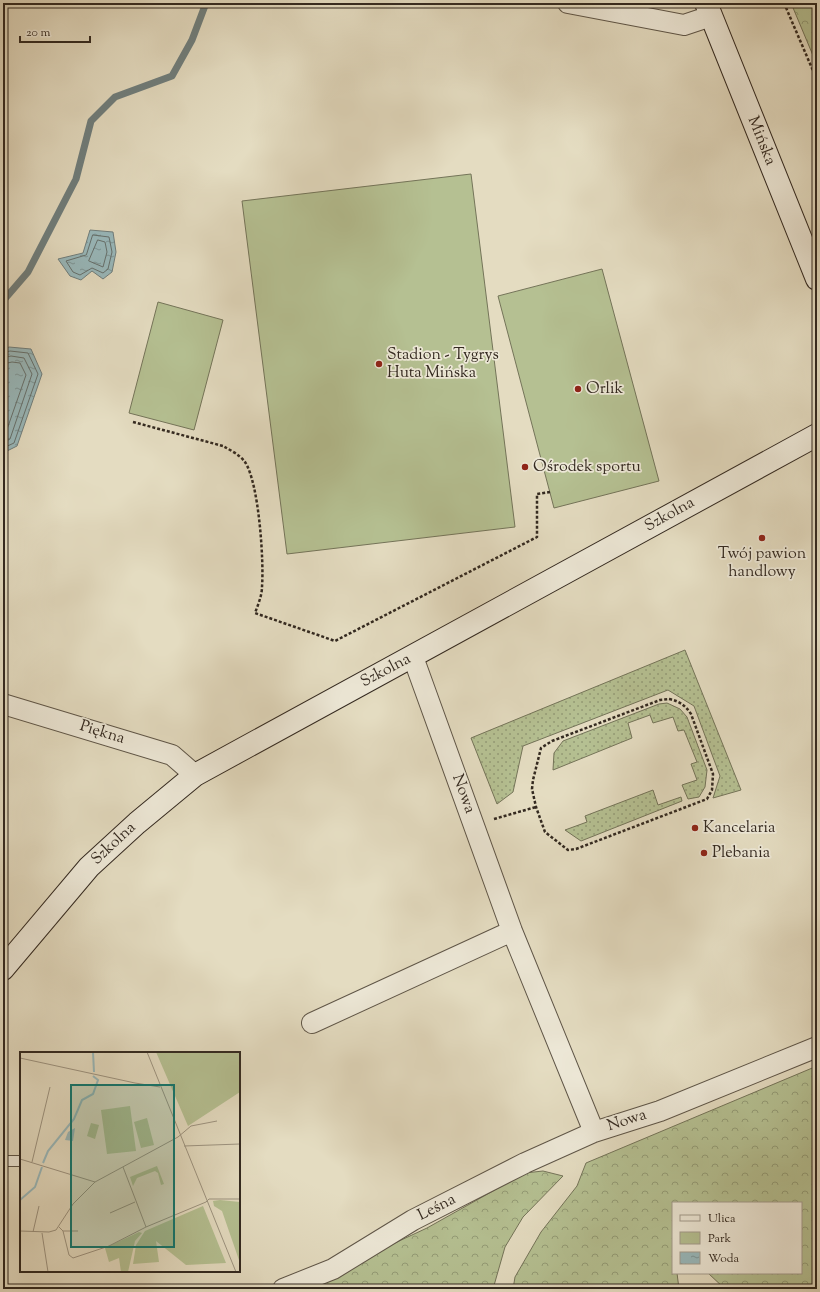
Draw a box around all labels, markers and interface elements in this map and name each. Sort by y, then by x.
scale bar [20,18,90,44]
text: 20 m [26,24,51,42]
street label: Mińska [741,113,781,170]
place label: Stadion - Tygrys Huta Mińska [387,344,499,385]
marker: Stadion - Tygrys Huta Mińska [374,359,384,369]
place label: Orlik [586,378,624,401]
marker: Orlik [573,384,583,394]
place label: Ośrodek sportu [533,456,641,479]
marker: Ośrodek sportu [520,462,530,472]
street label: Szkolna [641,492,700,538]
marker: Twój pawion handlowy [757,533,767,543]
place label: Twój pawion handlowy [718,543,807,584]
street label: Szkolna [357,648,416,694]
street label: Piękna [77,715,128,751]
street label: Nowa [445,771,481,817]
street label: Szkolna [86,817,142,871]
place label: Kancelaria [703,817,776,840]
marker: Kancelaria [690,823,700,833]
place label: Plebania [712,842,771,865]
marker: Plebania [699,848,709,858]
inset map [20,1052,240,1272]
street label: Nowa [604,1104,650,1138]
street label: Leśna [414,1188,461,1227]
legend [672,1202,802,1274]
text: Ulica [708,1210,736,1228]
text: Park [708,1230,731,1248]
text: Woda [708,1250,740,1268]

